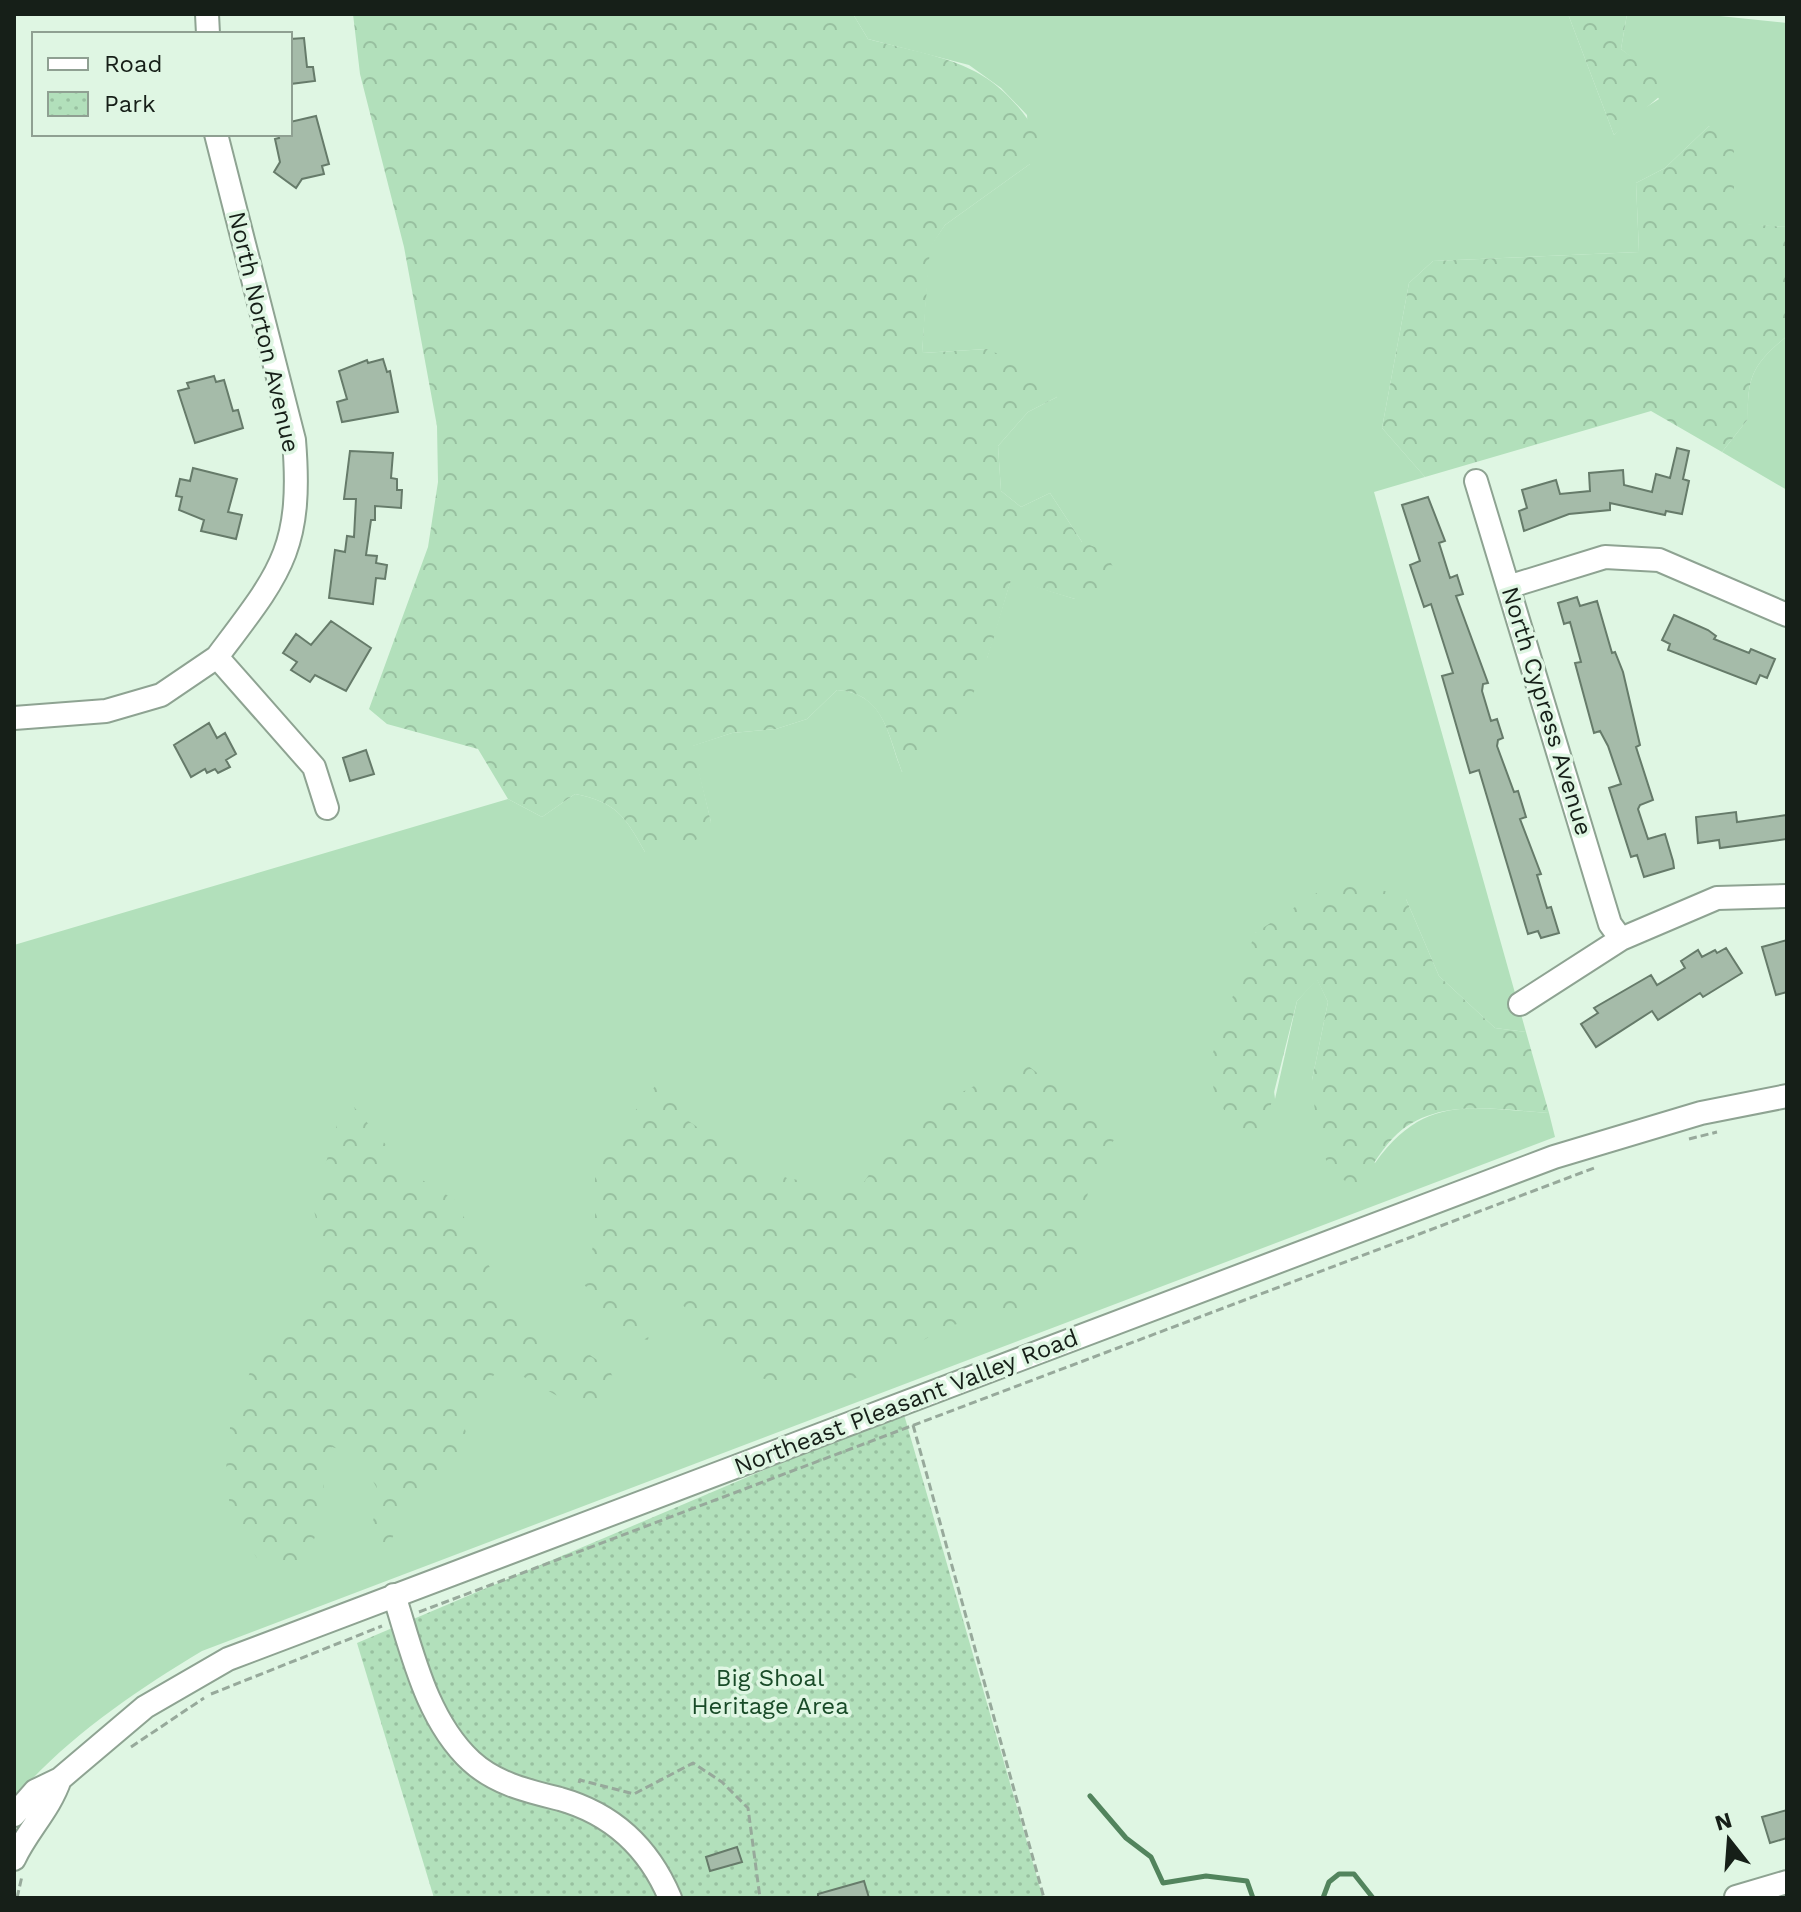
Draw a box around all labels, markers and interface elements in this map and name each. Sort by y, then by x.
legend [32,32,292,136]
text: Road [104,50,163,78]
text: Park [104,90,156,118]
street label: North Norton Avenue [223,209,305,455]
street label: North Cypress Avenue [1496,583,1598,839]
street label: Northeast Pleasant Valley Road [730,1323,1082,1481]
park label: Big Shoal Heritage Area [691,1664,849,1720]
north arrow [1689,1800,1769,1880]
text: N [1712,1807,1735,1836]

